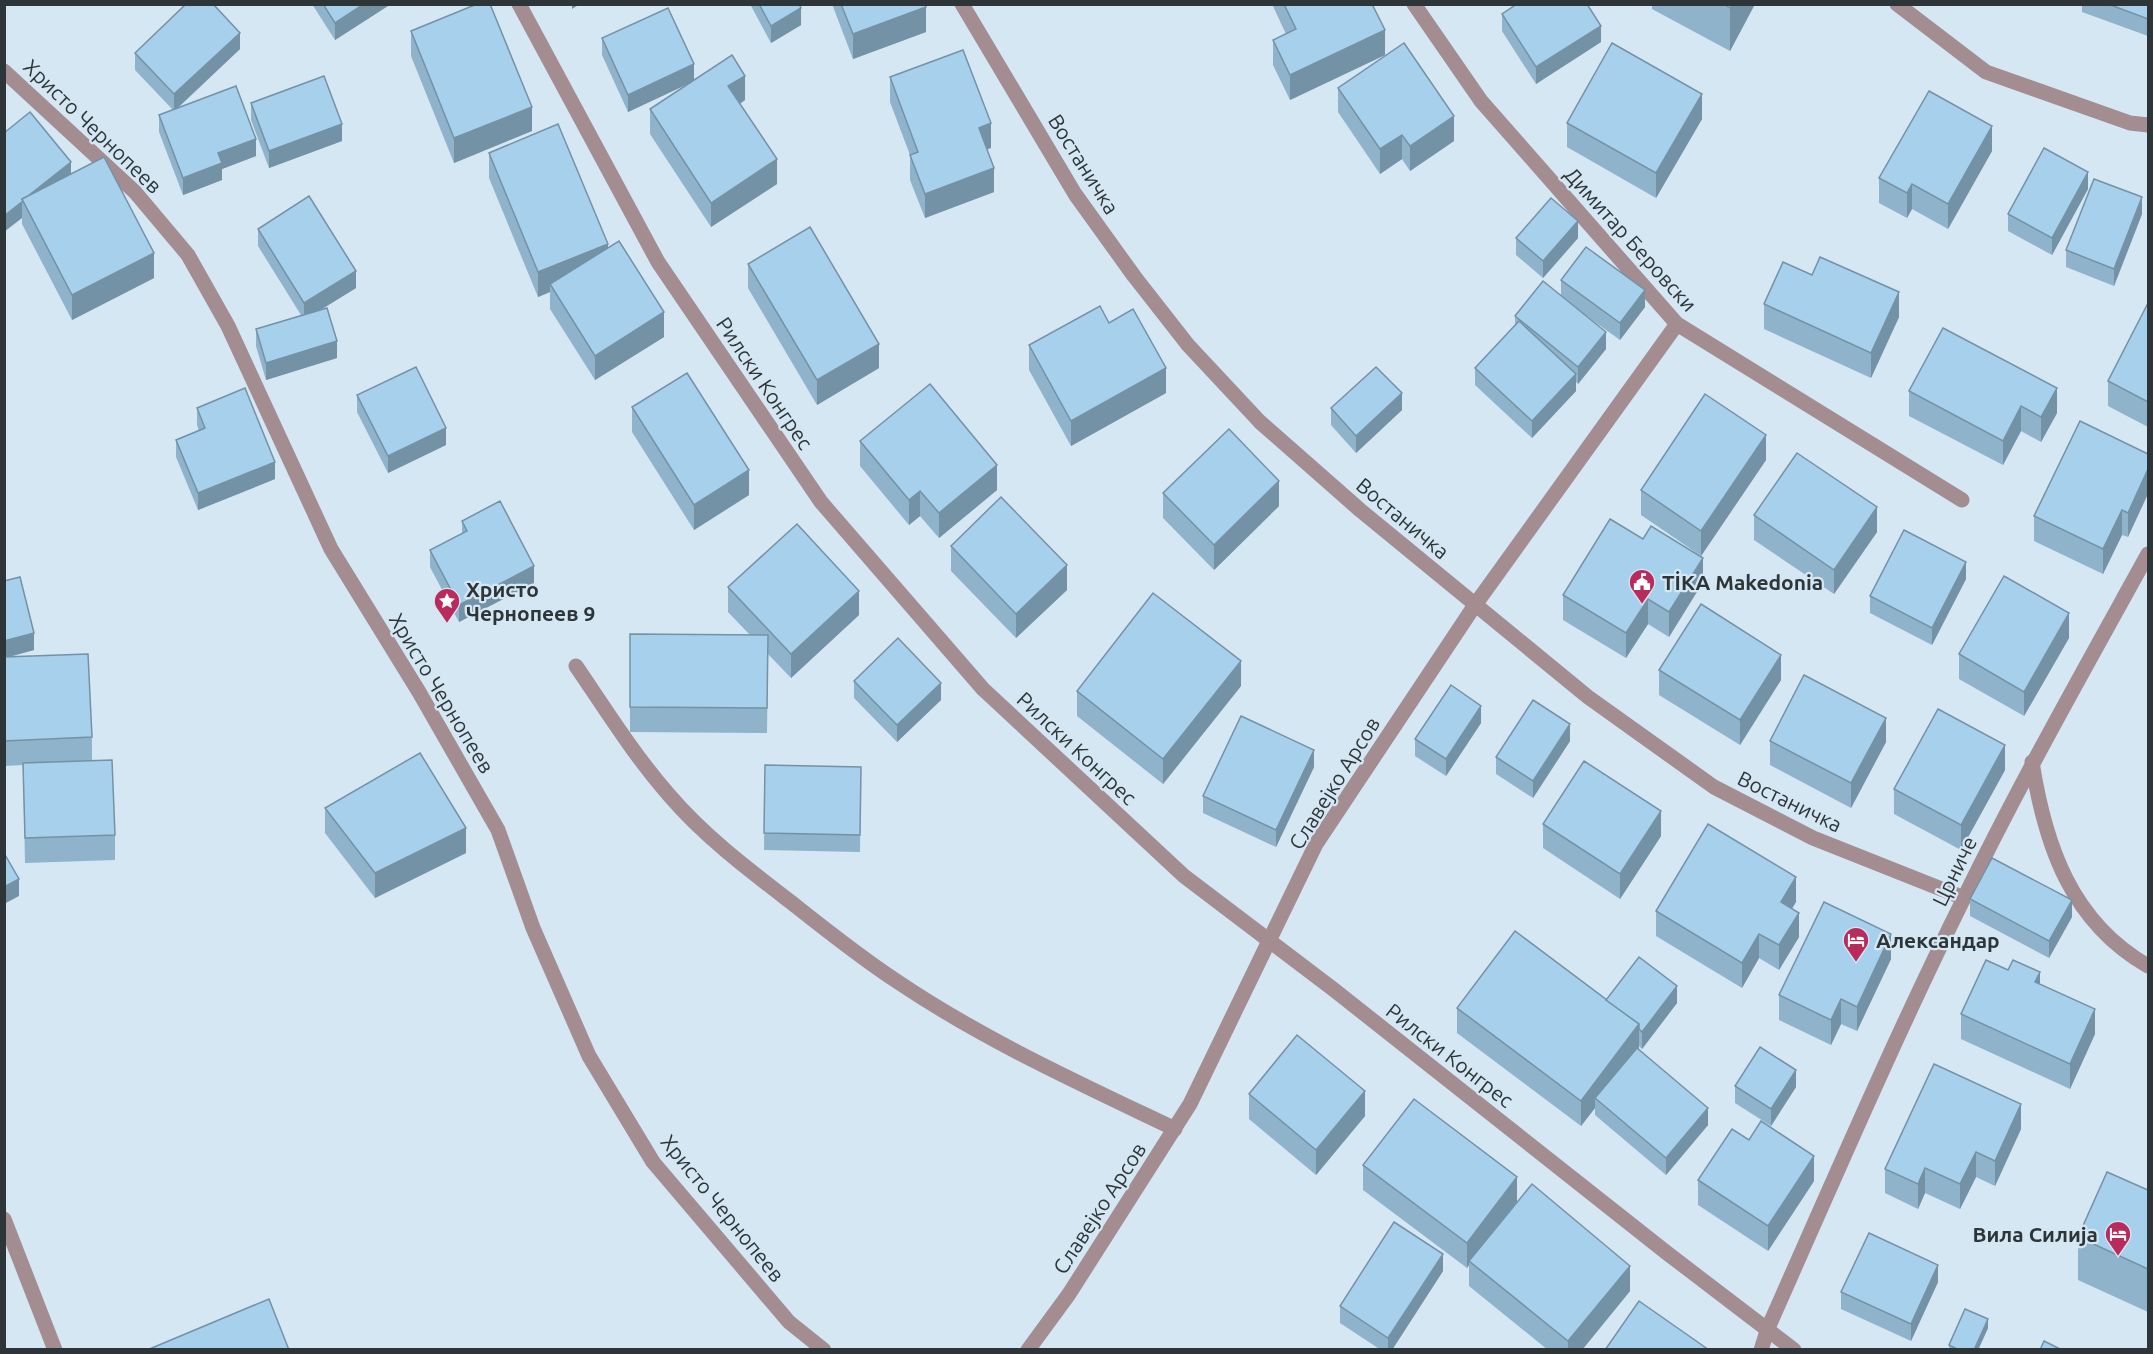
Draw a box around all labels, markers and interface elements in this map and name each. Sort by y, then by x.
street label: Христо Чернопеев [19,54,167,198]
street label: Востаничка [1044,110,1124,218]
street label: Димитар Беровски [1560,162,1702,316]
street label: Рилски Конгрес [712,312,818,454]
street label: Востаничка [1352,472,1454,564]
public building icon: TİKA Makedonia [1627,567,1657,605]
place label: TİKA Makedonia [1662,570,1823,594]
place label: Христо Чернопеев 9 [466,577,595,625]
place icon: Христо Чернопеев 9 [432,586,462,624]
street label: Христо Чернопеев [385,609,499,777]
street label: Рилски Конгрес [1012,687,1142,810]
street label: Славејко Арсов [1284,712,1384,854]
street label: Востаничка [1734,765,1846,837]
street label: Црниче [1927,832,1981,910]
hotel icon: Александар [1841,925,1871,963]
place label: Александар [1876,928,2000,952]
street label: Рилски Конгрес [1382,998,1518,1112]
street label: Христо Чернопеев [656,1130,790,1286]
street label: Славејко Арсов [1048,1138,1150,1278]
hotel icon: Вила Силија [2103,1219,2133,1257]
place label: Вила Силија [1973,1222,2098,1246]

